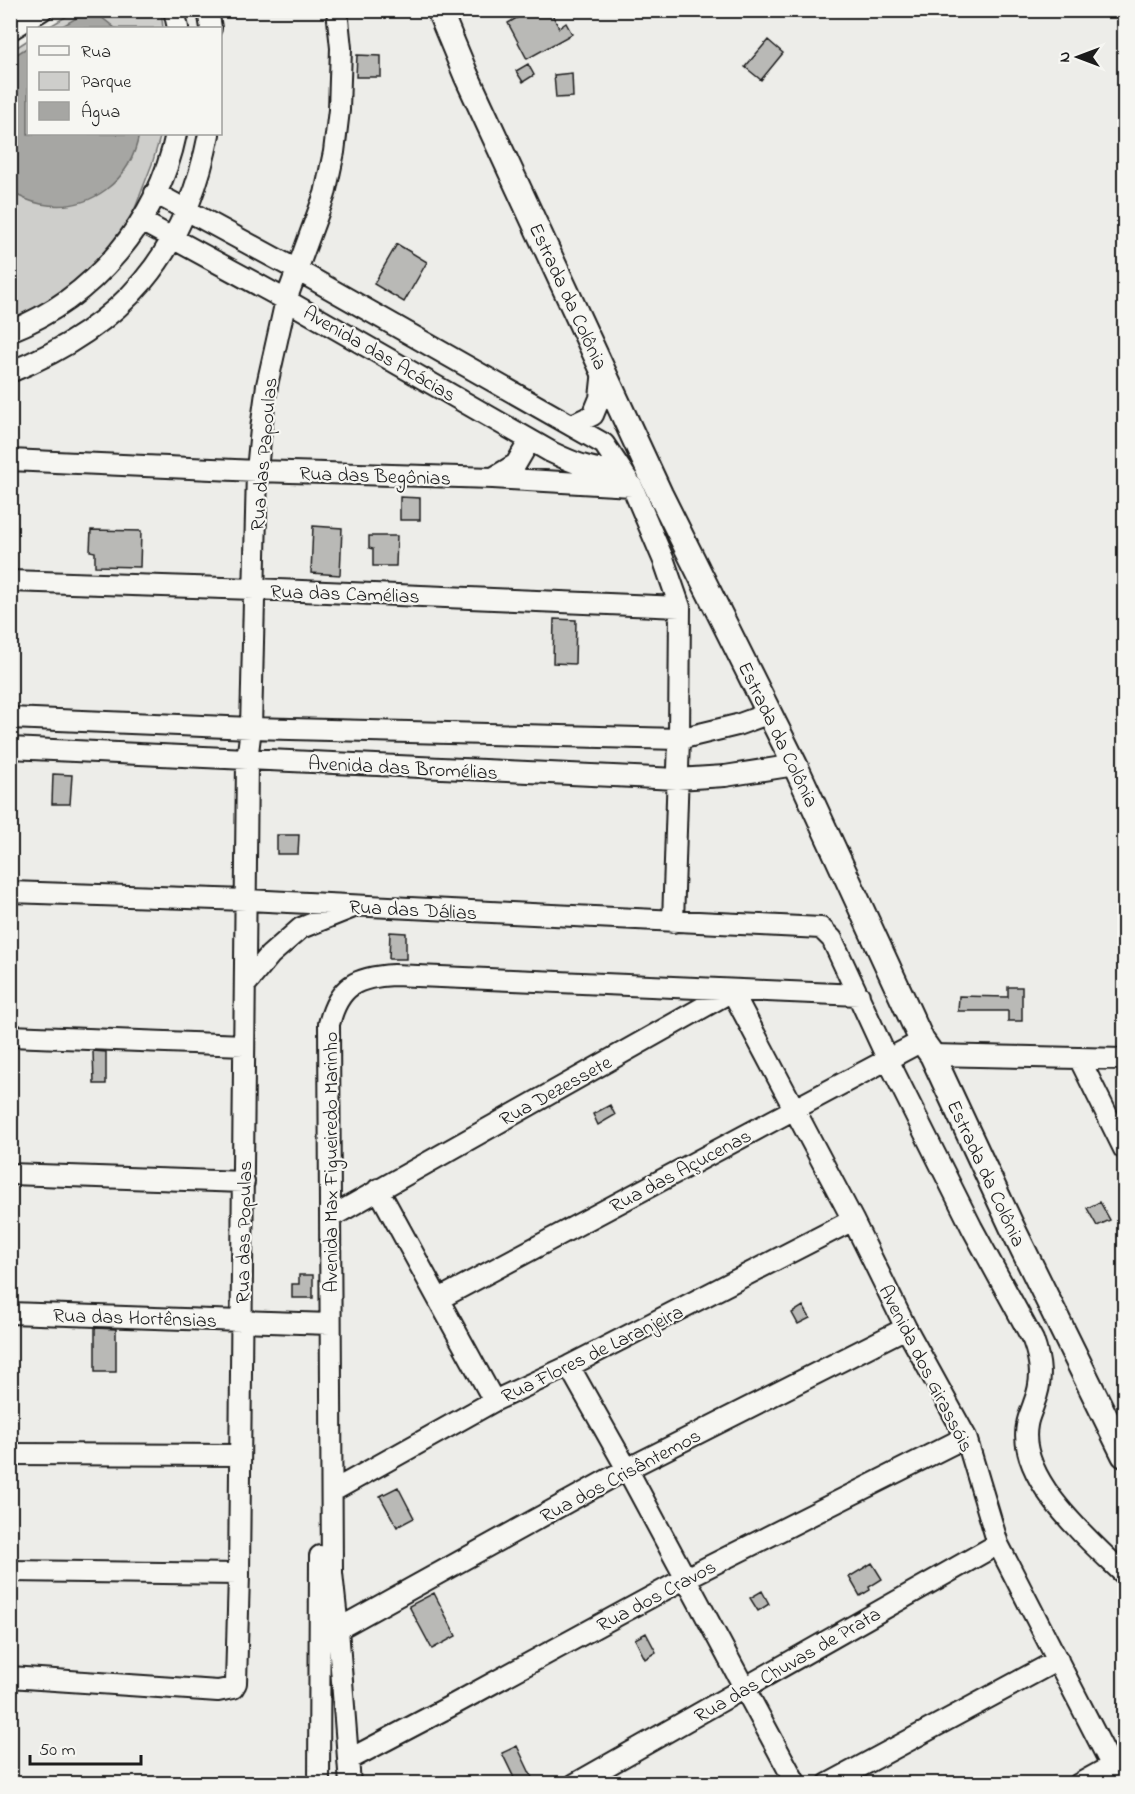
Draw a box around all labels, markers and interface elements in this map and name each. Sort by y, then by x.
legend [27,27,222,135]
north arrow [1048,27,1108,87]
text: Rua [81,40,111,66]
text: N [1053,51,1077,62]
text: Parque [81,70,132,96]
text: Água [81,100,120,127]
street label: Estrada da Colônia [520,219,613,375]
street label: Avenida das Acácias [297,300,461,411]
street label: Rua das Papoulas [244,376,287,532]
street label: Rua das Begônias [299,460,451,496]
street label: Rua das Camélias [270,578,420,613]
street label: Estrada da Colônia [729,657,825,813]
street label: Avenida das Bromélias [307,750,498,789]
street label: Rua das Dálias [348,894,478,929]
street label: Avenida Max Figueiredo Marinho [318,1032,348,1292]
street label: Rua Dezessete [495,1049,618,1135]
street label: Estrada da Colônia [938,1096,1031,1252]
street label: Rua das Açucenas [605,1123,757,1222]
street label: Rua das Populas [230,1160,261,1304]
street label: Avenida dos Girassóis [870,1280,980,1458]
street label: Rua Flores de Laranjeira [497,1299,689,1412]
street label: Rua das Hortênsias [52,1302,217,1337]
street label: Rua dos Crisântemos [536,1423,707,1532]
street label: Rua dos Cravos [592,1554,722,1641]
street label: Rua das Chuvas de Prata [690,1601,887,1732]
scale bar [30,1728,141,1766]
text: 50 m [39,1738,76,1764]

